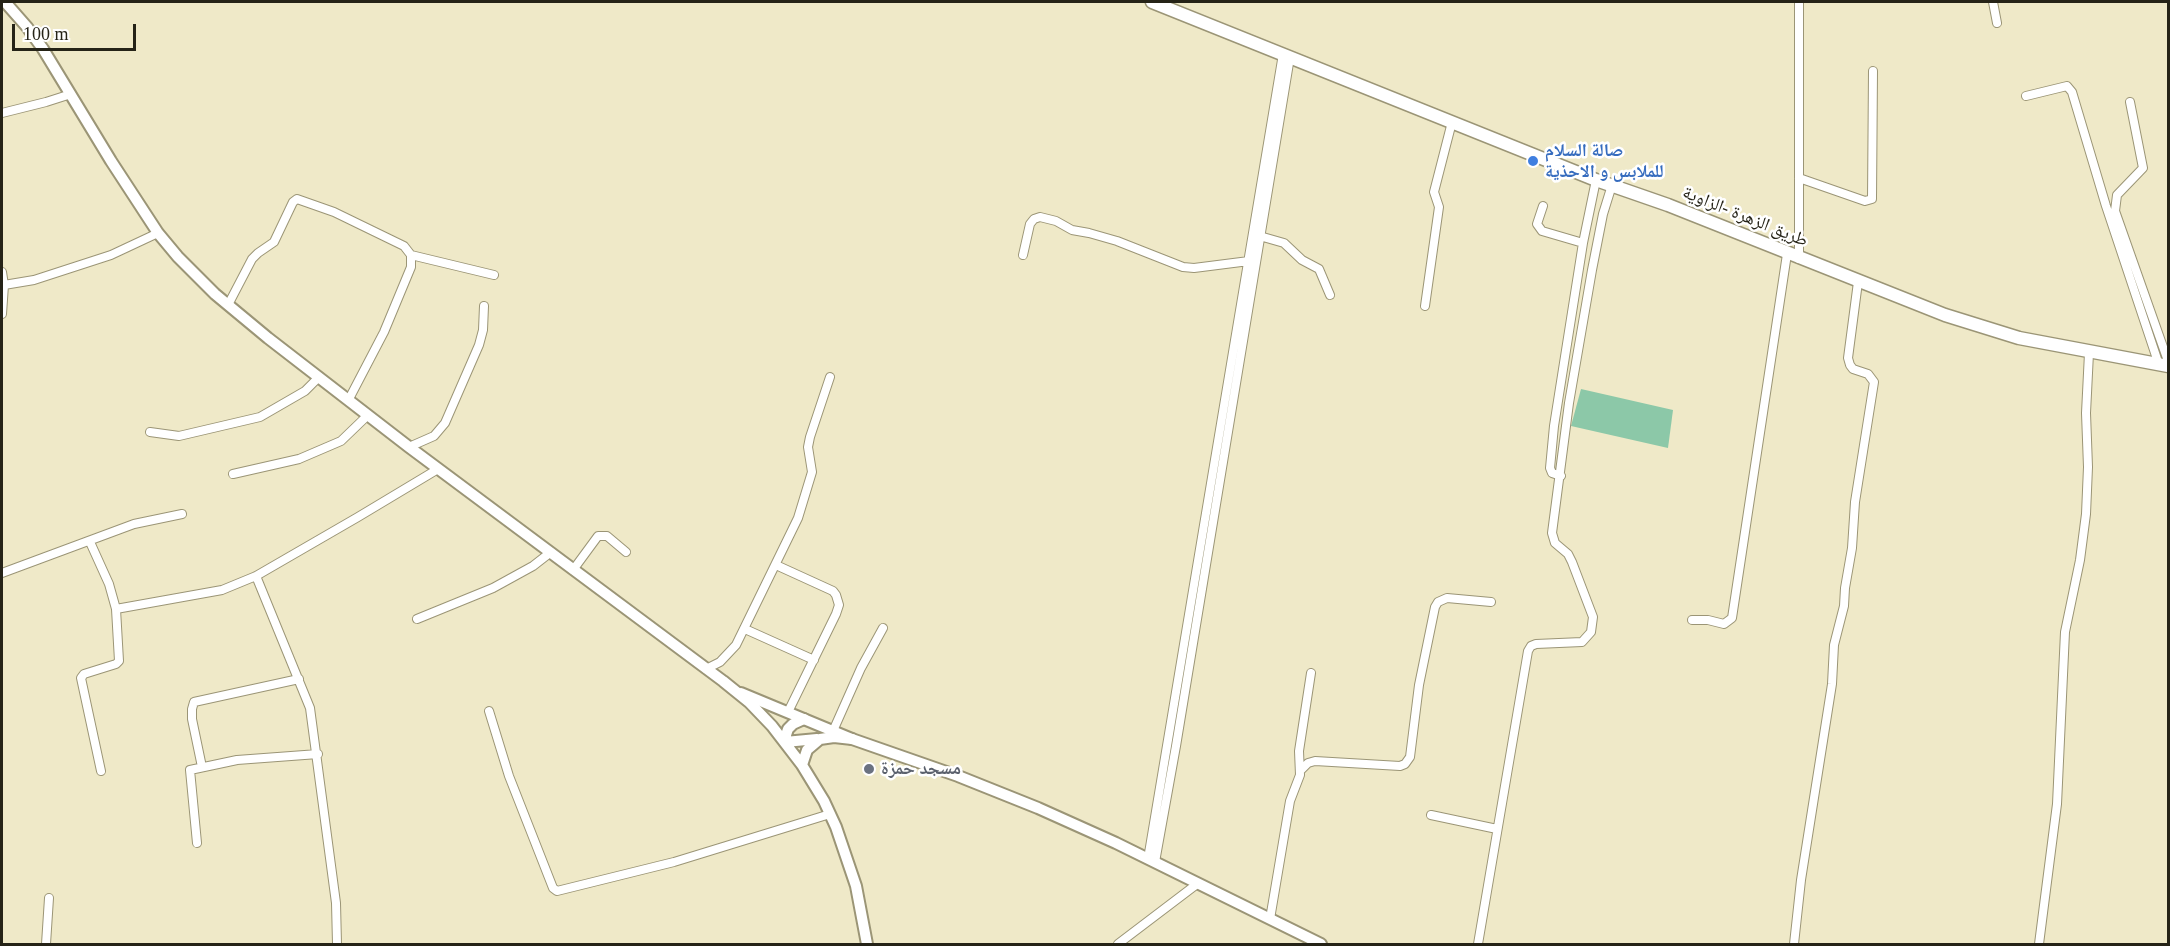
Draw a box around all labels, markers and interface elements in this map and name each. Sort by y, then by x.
scale bar [15,12,140,50]
text: 100 m [23,24,69,44]
place label: صالة السلام للملابس و الاحذية [1545,140,1664,182]
marker: صالة السلام للملابس و الاحذية [1526,154,1540,168]
street label: طريق الزهرة -الزاوية [1679,182,1811,252]
place label: مسجد حمزة [881,758,961,780]
marker: مسجد حمزة [862,762,876,776]

